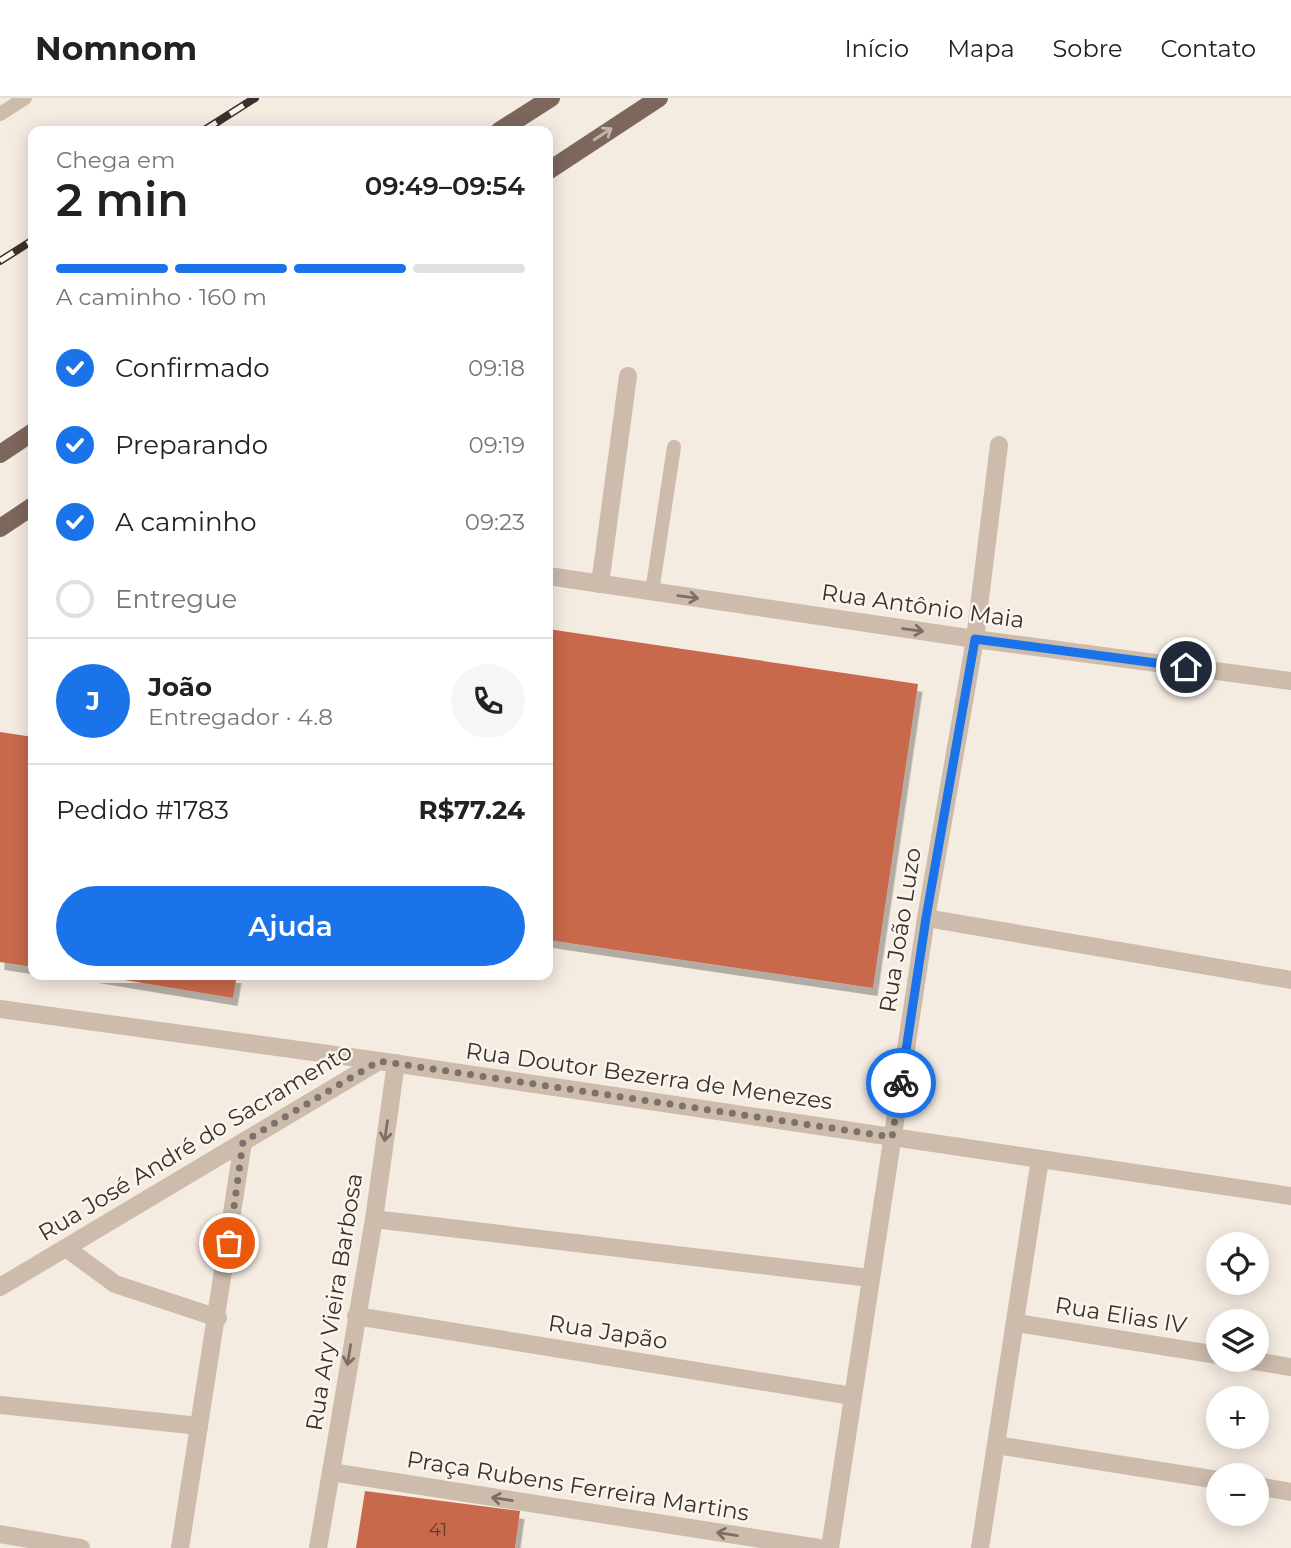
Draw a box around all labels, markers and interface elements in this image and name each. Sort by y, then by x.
text: Nomnom [35,28,197,68]
text: Início [844,34,909,63]
text: Mapa [947,34,1015,63]
text: Sobre [1053,34,1122,63]
text: Contato [1160,34,1256,63]
one-way arrow [593,127,613,141]
text: Chega em [56,146,175,174]
text: 09:49–09:54 [365,170,525,202]
text: 2 min [56,171,189,228]
text: A caminho · 160 m [56,283,267,311]
icon: check [56,349,94,387]
text: Confirmado [115,352,270,384]
text: 09:18 [468,354,525,382]
icon: check [56,426,94,464]
text: Preparando [115,429,268,461]
text: 09:19 [469,431,525,459]
icon: check [56,503,94,541]
text: A caminho [115,506,256,538]
text: 09:23 [465,508,525,536]
street label: Rua Antônio Maia [820,578,1026,634]
text: Entregue [115,583,237,615]
one-way arrow [676,591,699,604]
one-way arrow [901,624,924,637]
pin [1156,637,1216,697]
icon: home [1167,648,1205,686]
button: phone [451,664,525,738]
text: João [148,671,212,703]
text: J [86,685,100,717]
text: Entregador · 4.8 [148,703,333,731]
text: Pedido #1783 [56,794,229,826]
text: R$77.24 [419,794,525,826]
street label: Rua João Luzo [873,846,927,1014]
button: Ajuda [56,886,525,966]
street label: Rua Doutor Bezerra de Menezes [464,1036,834,1116]
street label: Rua José André do Sacramento [33,1037,357,1247]
courier [866,1048,936,1118]
icon: bike [882,1064,920,1102]
one-way arrow [380,1119,393,1142]
street label: Rua Ary Vieira Barbosa [300,1171,368,1433]
pin [199,1213,259,1273]
icon: bag [210,1224,248,1262]
map controls [1206,1232,1269,1526]
button: locate [1206,1232,1269,1295]
street label: Rua Elias IV [1053,1291,1190,1339]
street label: Rua Japão [546,1309,670,1355]
button: layers [1206,1309,1269,1372]
one-way arrow [342,1343,355,1366]
button: + [1206,1386,1269,1449]
street label: Praça Rubens Ferreira Martins [405,1445,751,1527]
button: − [1206,1463,1269,1526]
one-way arrow [491,1492,514,1505]
house number: 41 [429,1518,447,1541]
one-way arrow [716,1527,739,1540]

